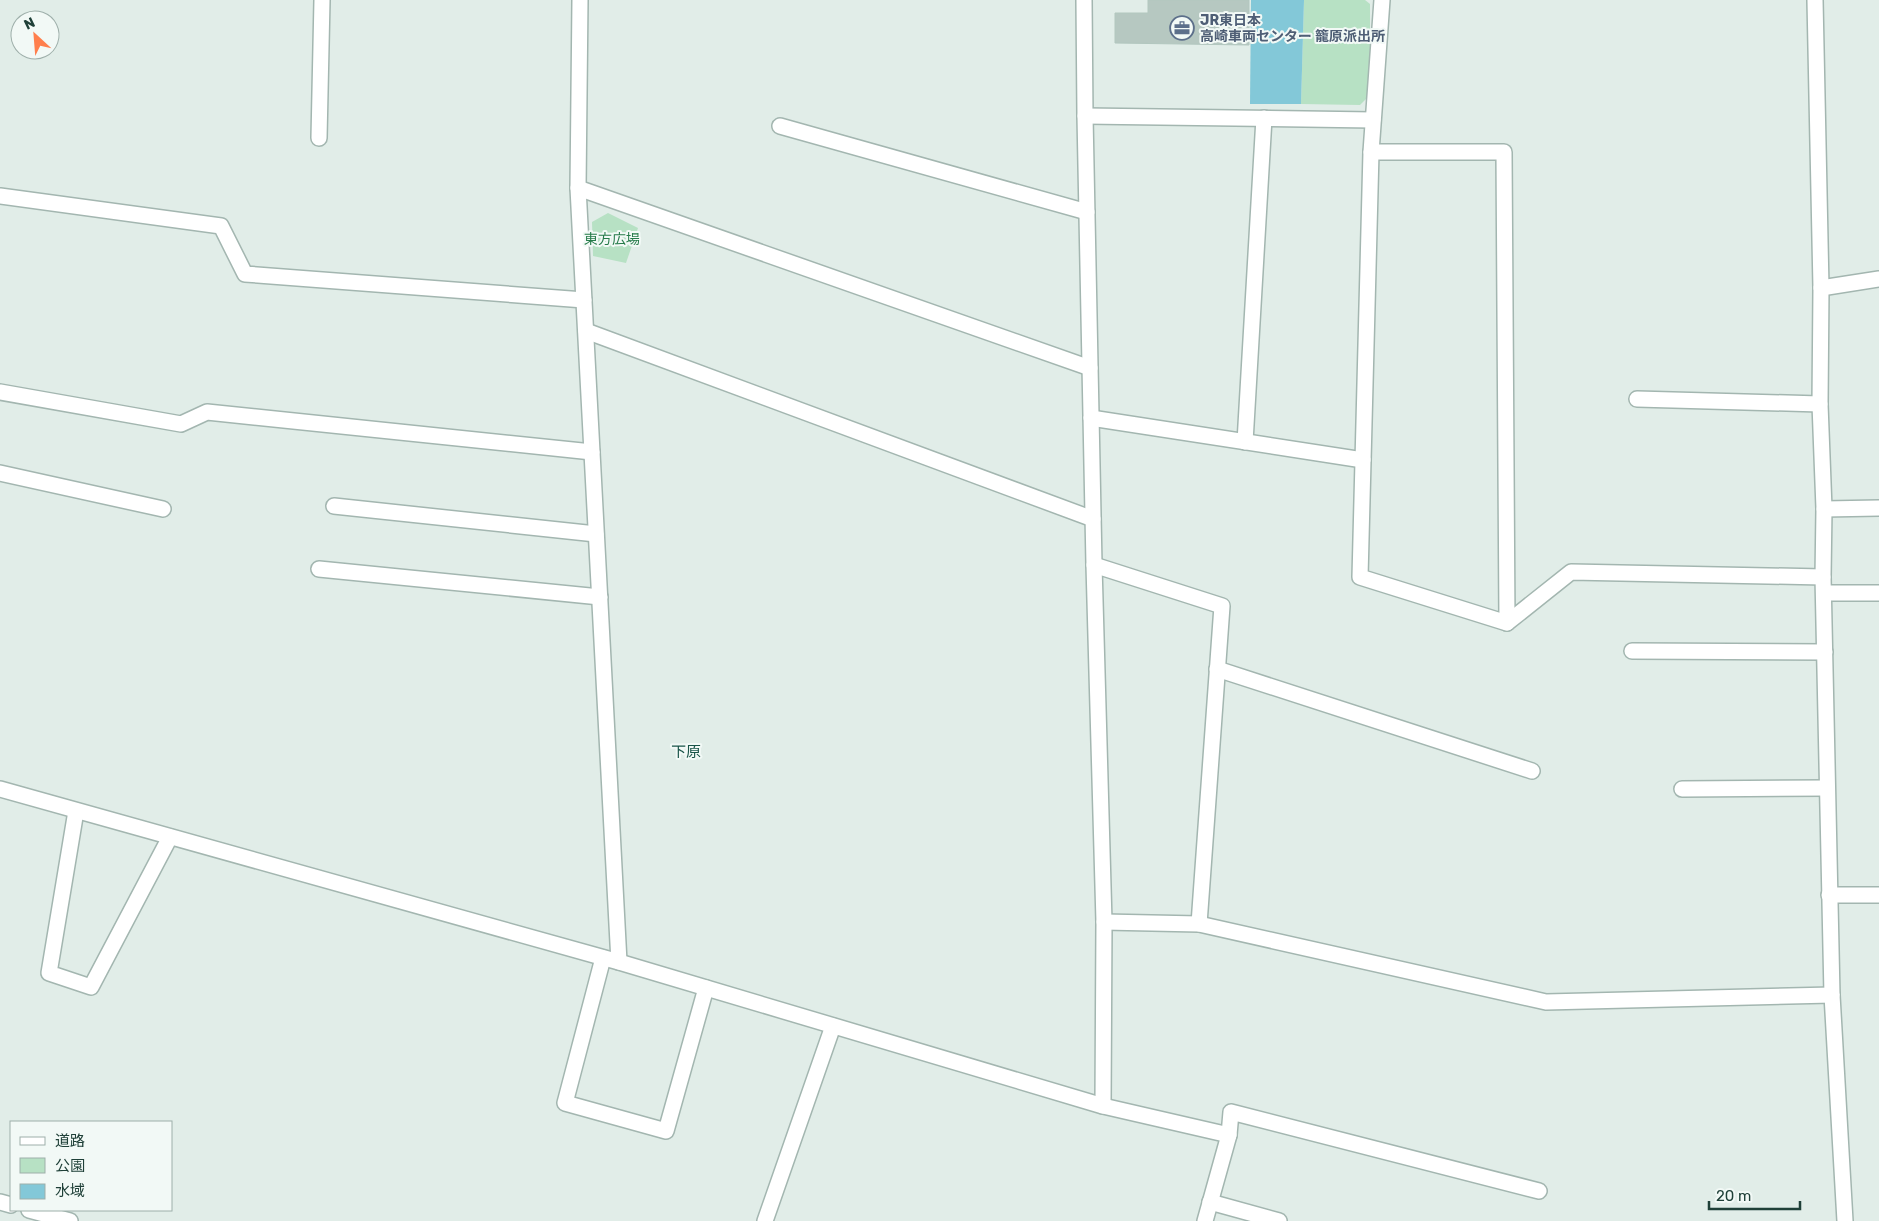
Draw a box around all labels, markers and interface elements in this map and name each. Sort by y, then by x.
north arrow [10,10,60,60]
place label: JR東日本 高崎車両センター 籠原派出所 [1200,12,1385,45]
text: N [21,14,38,34]
office icon: JR東日本 高崎車両センター 籠原派出所 [1169,15,1195,41]
park label: 東方広場 [584,231,640,248]
district label: 下原 [671,743,701,761]
legend [10,1121,172,1211]
text: 道路 [55,1132,85,1150]
text: 公園 [55,1157,85,1175]
scale bar [1709,1178,1800,1210]
text: 水域 [55,1182,85,1200]
text: 20 m [1716,1187,1751,1205]

